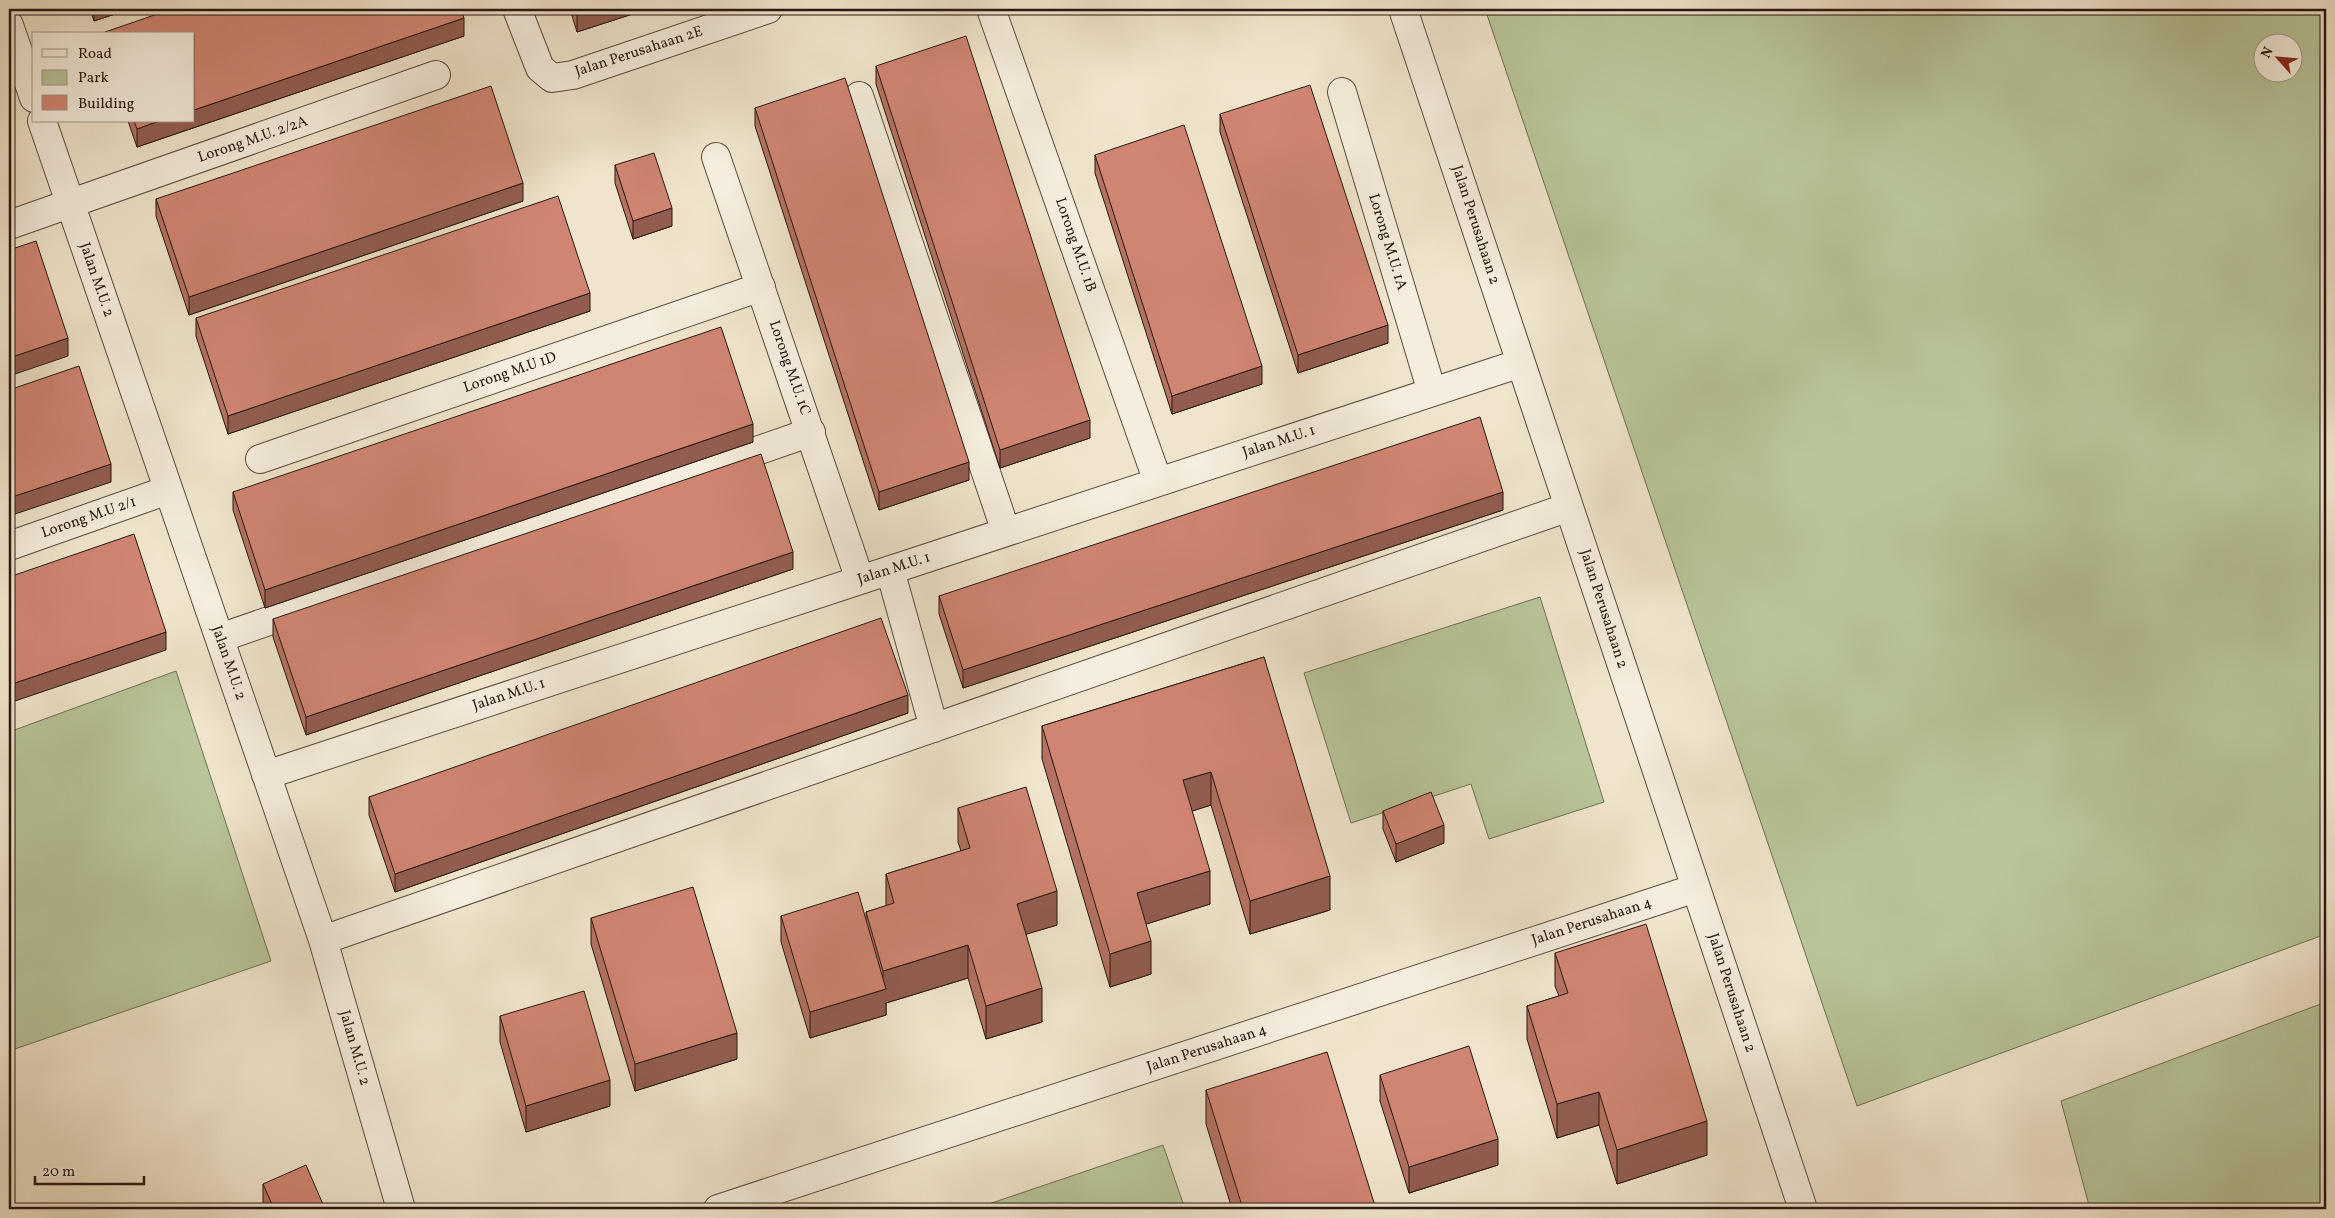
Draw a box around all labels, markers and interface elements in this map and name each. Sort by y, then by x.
street label: Jalan Perusahaan 2E [572,21,706,83]
legend [32,32,195,122]
north arrow [2252,32,2302,82]
text: Road [78,44,112,65]
text: N [2257,44,2279,62]
text: Park [78,68,109,89]
text: Building [78,94,135,115]
street label: Lorong M.U. 2/2A [195,111,311,169]
street label: Jalan Perusahaan 2 [1446,163,1504,287]
street label: Lorong M.U. 1A [1362,191,1412,293]
street label: Lorong M.U. 1B [1049,195,1101,295]
street label: Jalan M.U. 2 [73,240,119,320]
street label: Lorong M.U. 1C [763,318,815,418]
street label: Lorong M.U 1D [461,347,559,399]
street label: Jalan M.U. 1 [1240,420,1318,464]
street label: Lorong M.U 2/1 [39,492,139,544]
street label: Jalan M.U. 1 [855,547,933,591]
street label: Jalan Perusahaan 2 [1574,547,1632,671]
street label: Jalan M.U. 2 [205,623,251,703]
street label: Jalan M.U. 1 [470,673,548,717]
street label: Jalan Perusahaan 4 [1529,893,1655,951]
street label: Jalan Perusahaan 2 [1702,931,1760,1055]
street label: Jalan M.U. 2 [333,1008,375,1088]
street label: Jalan Perusahaan 4 [1144,1020,1270,1078]
scale bar [35,1153,144,1185]
text: 20 m [42,1162,75,1183]

